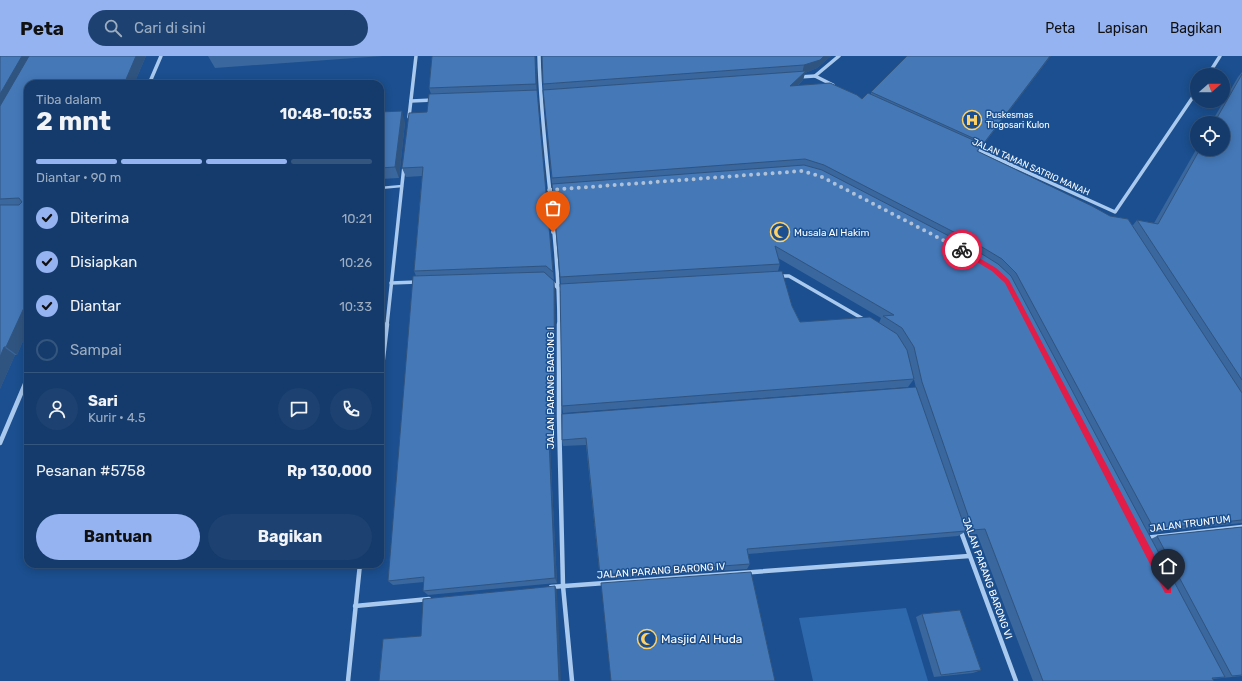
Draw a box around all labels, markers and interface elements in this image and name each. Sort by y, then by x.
search box [88,10,368,46]
text: Peta [20,17,64,40]
icon: search [102,17,124,39]
text: Cari di sini [134,19,206,37]
text: Peta [1045,20,1075,37]
text: Lapisan [1097,20,1148,37]
text: Bagikan [1170,20,1222,37]
north arrow [1190,68,1230,108]
map controls [1190,68,1230,156]
text: Tiba dalam [36,92,102,107]
text: 10:48–10:53 [280,105,372,123]
text: 2 mnt [36,106,111,137]
hospital icon: Puskesmas Tlogosari Kulon [961,109,983,131]
place label: Puskesmas Tlogosari Kulon [986,110,1050,130]
button: locate [1190,116,1230,156]
street label: JALAN TAMAN SATRIO MANAH [971,136,1091,198]
text: Diantar · 90 m [36,170,121,185]
pin [536,191,570,232]
icon: bag [542,197,564,219]
icon: check [36,207,58,229]
text: Diterima [70,209,129,227]
text: 10:21 [342,211,372,226]
mosque icon: Musala Al Hakim [769,221,791,243]
place label: Musala Al Hakim [794,227,870,239]
courier [942,230,982,270]
icon: bike [951,239,973,261]
icon: check [36,251,58,273]
text: Disiapkan [70,253,137,271]
text: 10:26 [339,255,372,270]
icon: check [36,295,58,317]
text: Diantar [70,297,121,315]
text: 10:33 [339,299,372,314]
street label: JALAN PARANG BARONG I [545,327,557,449]
text: Sampai [70,341,122,359]
button: person [36,388,78,430]
button: chat [278,388,320,430]
button: phone [330,388,372,430]
text: Sari [88,392,118,410]
text: Kurir · 4.5 [88,410,146,425]
text: Pesanan #5758 [36,462,146,480]
text: Rp 130,000 [287,462,372,480]
street label: JALAN TRUNTUM [1149,513,1231,535]
button: Bantuan [36,514,200,560]
button: Bagikan [208,514,372,560]
street label: JALAN PARANG BARONG VI [959,516,1015,641]
pin [1151,549,1185,590]
icon: home [1157,555,1179,577]
street label: JALAN PARANG BARONG IV [596,560,726,581]
mosque icon: Masjid Al Huda [636,628,658,650]
place label: Masjid Al Huda [661,632,742,646]

